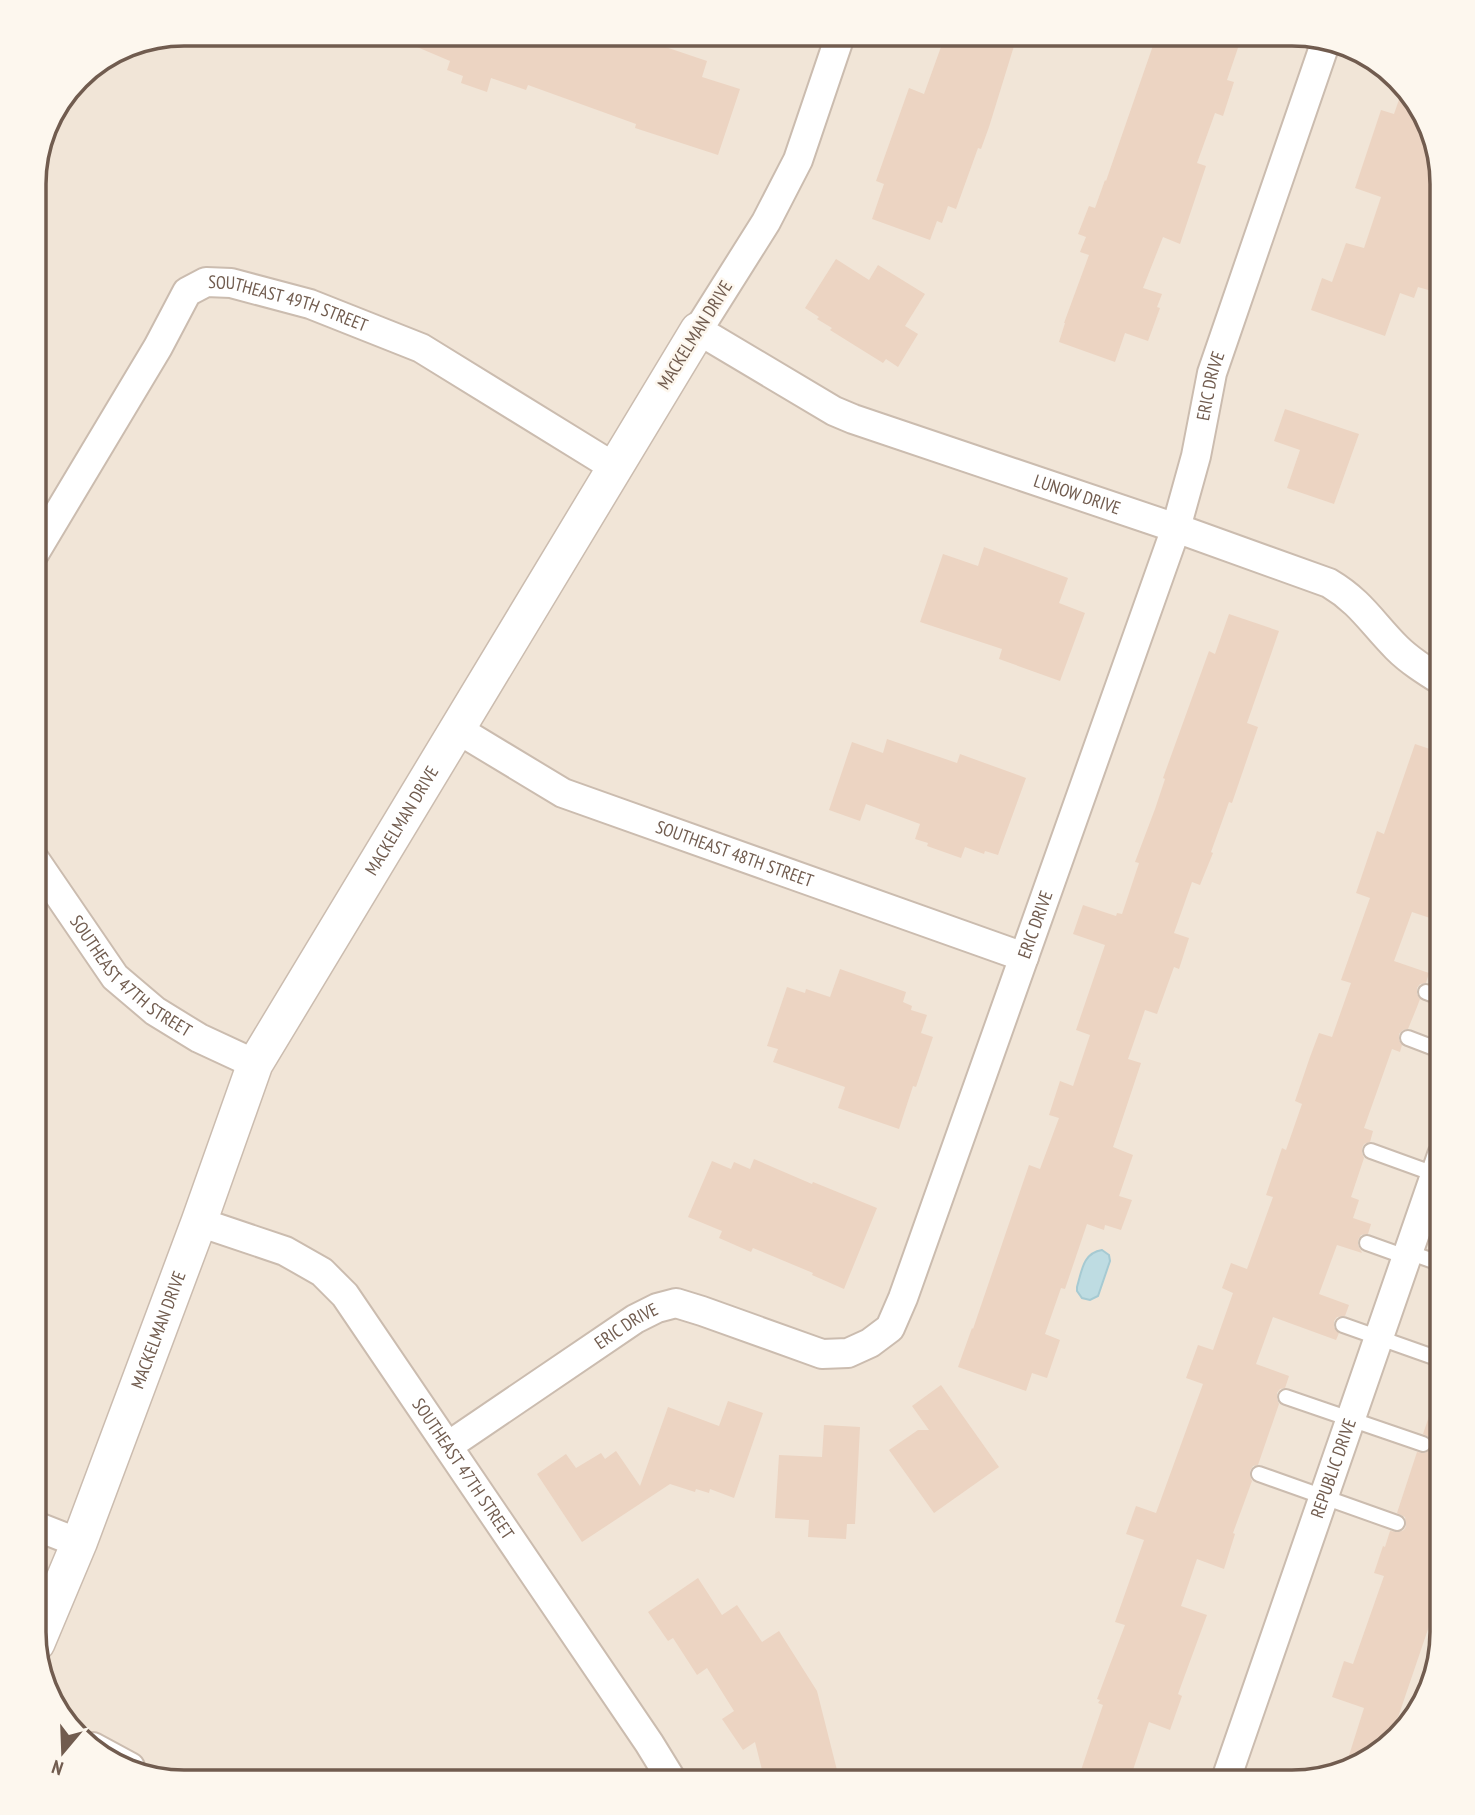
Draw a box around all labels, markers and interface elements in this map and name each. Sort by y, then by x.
street label: SOUTHEAST 49TH STREET [208,270,371,337]
street label: MACKELMAN DRIVE [652,276,737,393]
street label: ERIC DRIVE [1191,348,1230,423]
street label: LUNOW DRIVE [1031,469,1124,519]
street label: MACKELMAN DRIVE [360,761,443,879]
street label: SOUTHEAST 48TH STREET [653,815,817,892]
street label: ERIC DRIVE [1012,887,1058,961]
street label: SOUTHEAST 47TH STREET [65,911,196,1042]
street label: MACKELMAN DRIVE [126,1268,191,1392]
street label: ERIC DRIVE [590,1297,662,1354]
street label: SOUTHEAST 47TH STREET [407,1394,519,1544]
street label: REPUBLIC DRIVE [1305,1415,1361,1521]
north arrow [28,1717,98,1787]
text: N [49,1755,66,1781]

